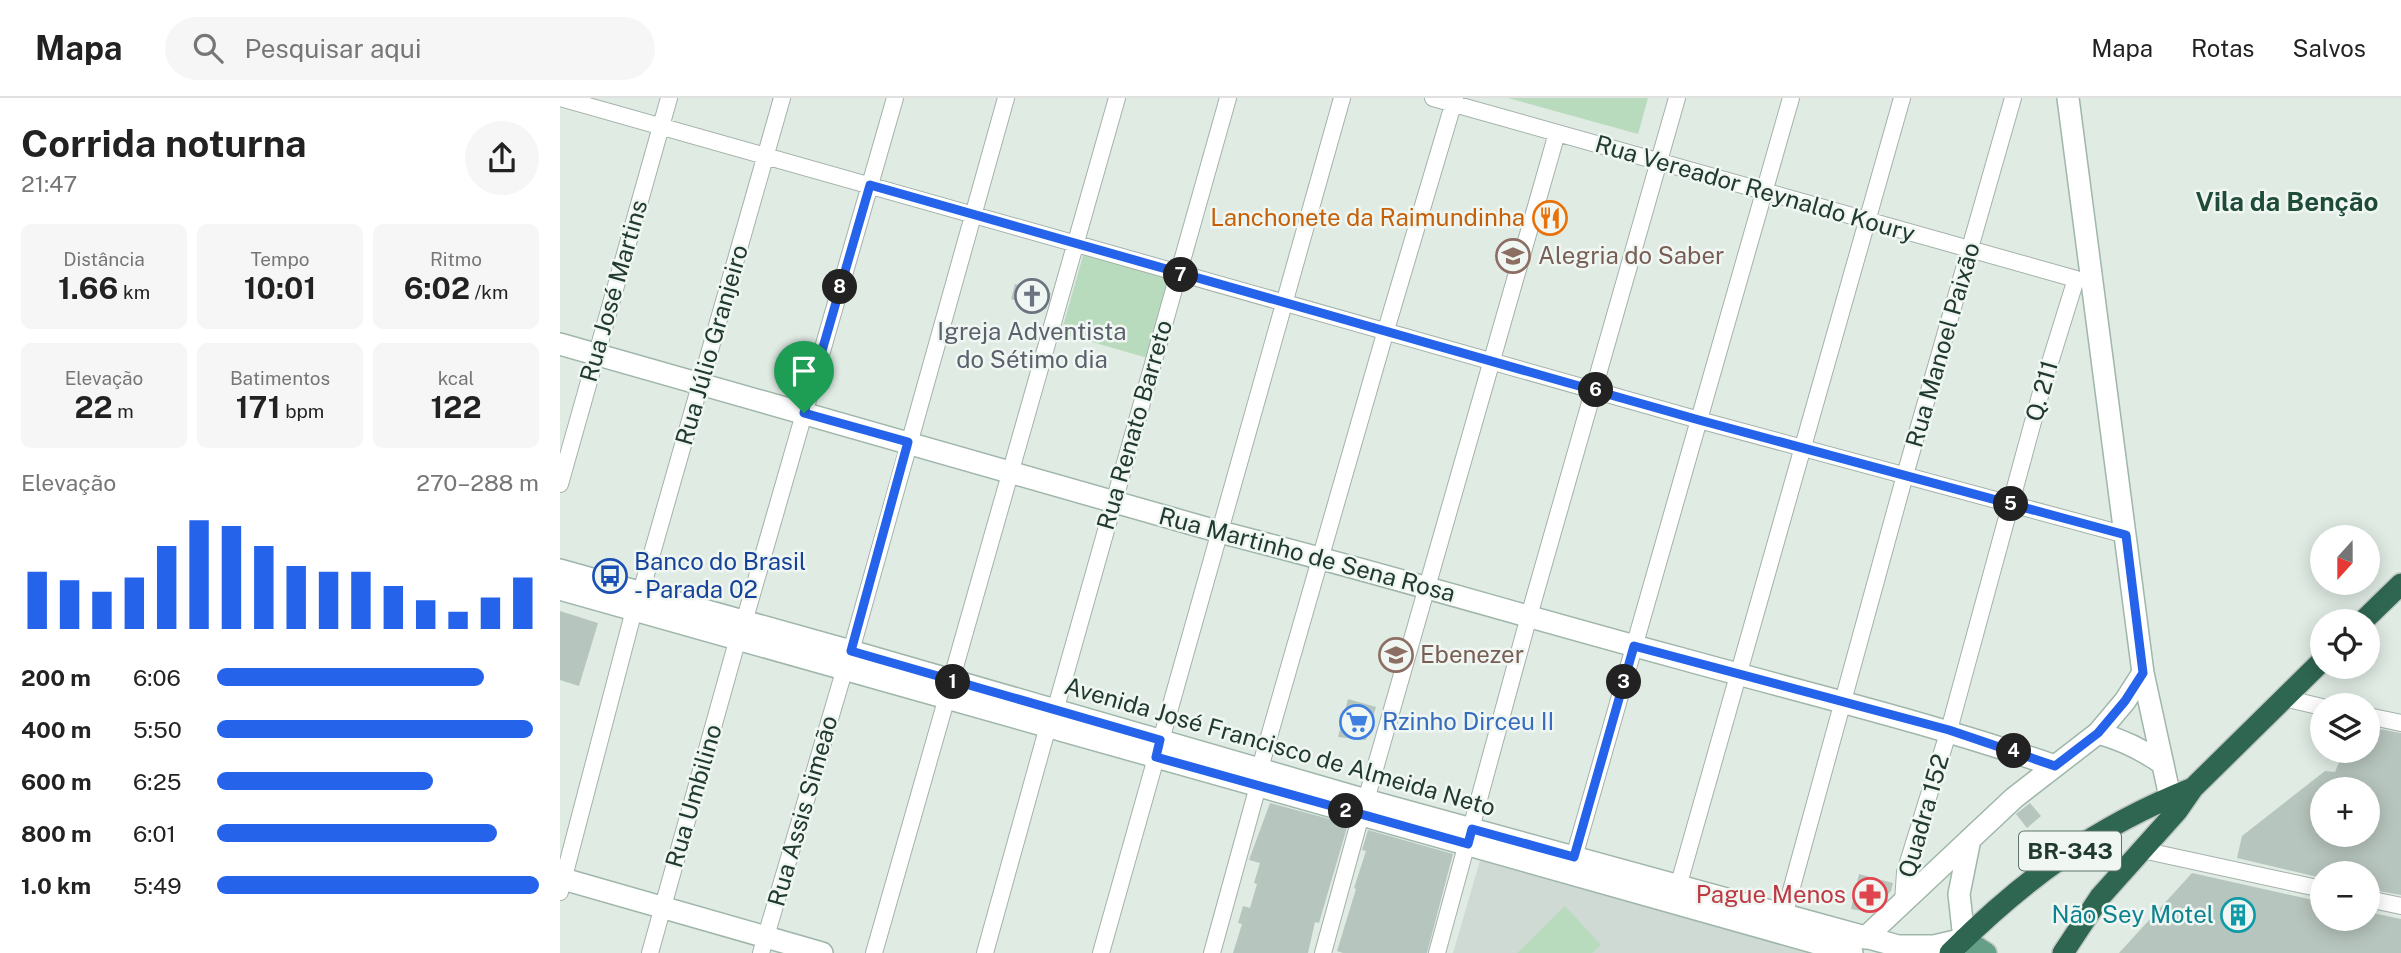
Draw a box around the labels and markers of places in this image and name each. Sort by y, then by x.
restaurant icon: Lanchonete da Raimundinha [1531,199,1569,237]
place label: Lanchonete da Raimundinha [1210,203,1525,231]
school or university icon: Alegria do Saber [1494,237,1532,275]
place label: Alegria do Saber [1538,241,1724,269]
pin: 7 [1164,258,1198,292]
pin: 8 [822,270,858,304]
church icon: Igreja Adventista do Sétimo dia [1013,277,1051,315]
place label: Igreja Adventista do Sétimo dia [937,317,1127,373]
pin [774,341,834,413]
pin: 6 [1578,372,1614,408]
pin: 5 [1994,486,2028,522]
place label: Banco do Brasil - Parada 02 [634,547,806,603]
bus stop icon: Banco do Brasil - Parada 02 [591,557,629,595]
school or university icon: Ebenezer [1377,636,1415,674]
place label: Ebenezer [1420,640,1524,668]
pin: 1 [936,664,970,700]
pin: 3 [1606,664,1642,700]
supermarket icon: Rzinho Dirceu II [1338,703,1376,741]
place label: Rzinho Dirceu II [1382,707,1554,735]
pin: 4 [1996,734,2032,768]
pin: 2 [1328,794,1364,828]
pharmacy icon: Pague Menos [1851,876,1889,914]
place label: Pague Menos [1696,880,1846,908]
building icon: Não Sey Motel [2219,896,2257,934]
place label: Não Sey Motel [2051,900,2214,928]

